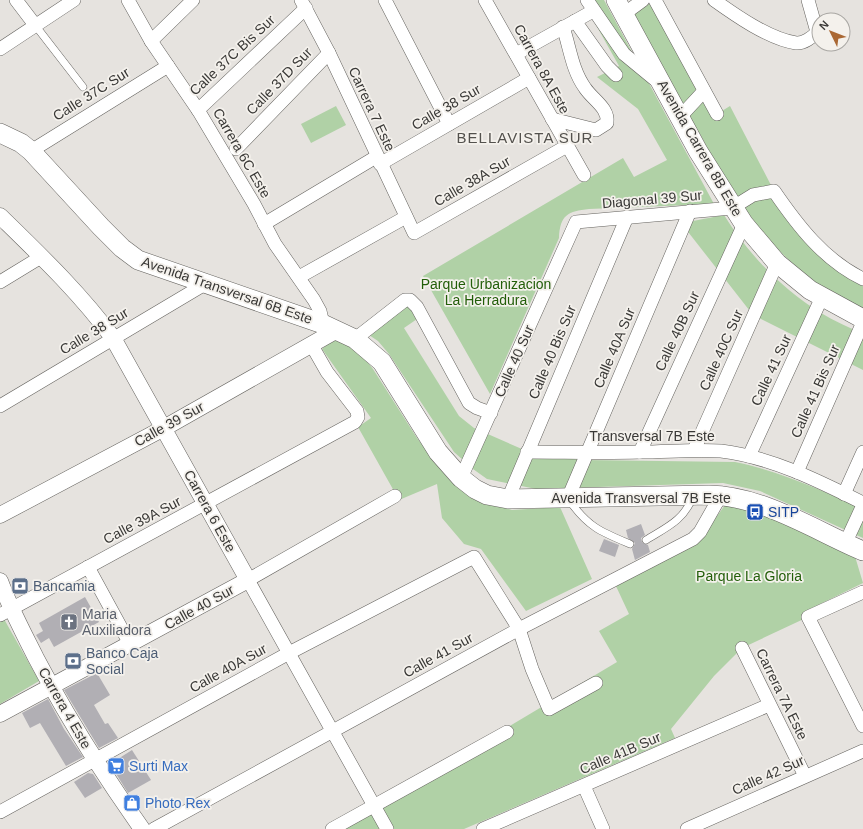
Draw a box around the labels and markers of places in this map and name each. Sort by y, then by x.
bus stop icon: SITP [745,502,765,522]
place label: SITP [768,504,799,520]
bank icon: Bancamia [10,576,30,596]
place label: Bancamia [33,578,95,594]
place label: Maria Auxiliadora [82,606,151,638]
church icon: Maria Auxiliadora [59,612,79,632]
place label: Banco Caja Social [86,645,159,677]
bank icon: Banco Caja Social [63,651,83,671]
supermarket icon: Surti Max [106,756,126,776]
place label: Surti Max [129,758,188,774]
shop icon: Photo Rex [122,793,142,813]
place label: Photo Rex [145,795,210,811]

